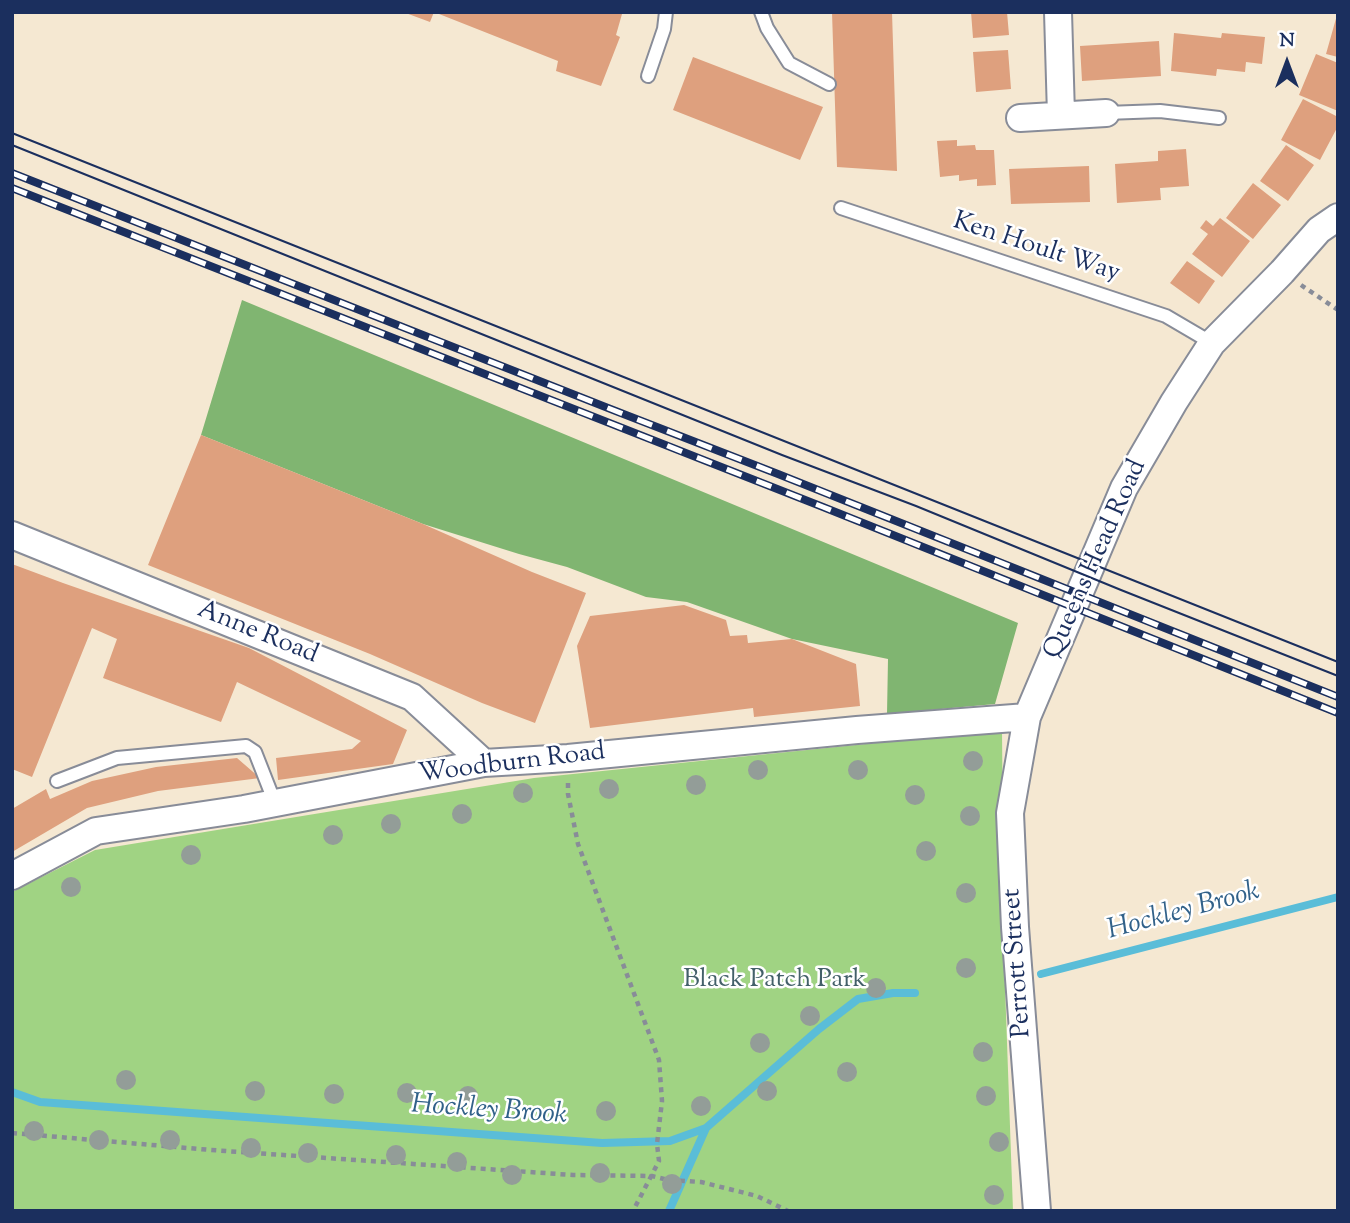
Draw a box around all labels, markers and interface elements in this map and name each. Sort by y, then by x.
north arrow [1252,28,1322,98]
text: N [1279,28,1295,55]
street label: Ken Hoult Way [949,207,1123,291]
street label: Queens Head Road [1039,455,1155,665]
street label: Anne Road [192,596,322,672]
street label: Woodburn Road [417,738,607,792]
water label: Hockley Brook [1104,877,1264,949]
street label: Perrott Street [998,887,1040,1039]
park label: Black Patch Park [683,966,867,998]
water label: Hockley Brook [410,1090,568,1134]

